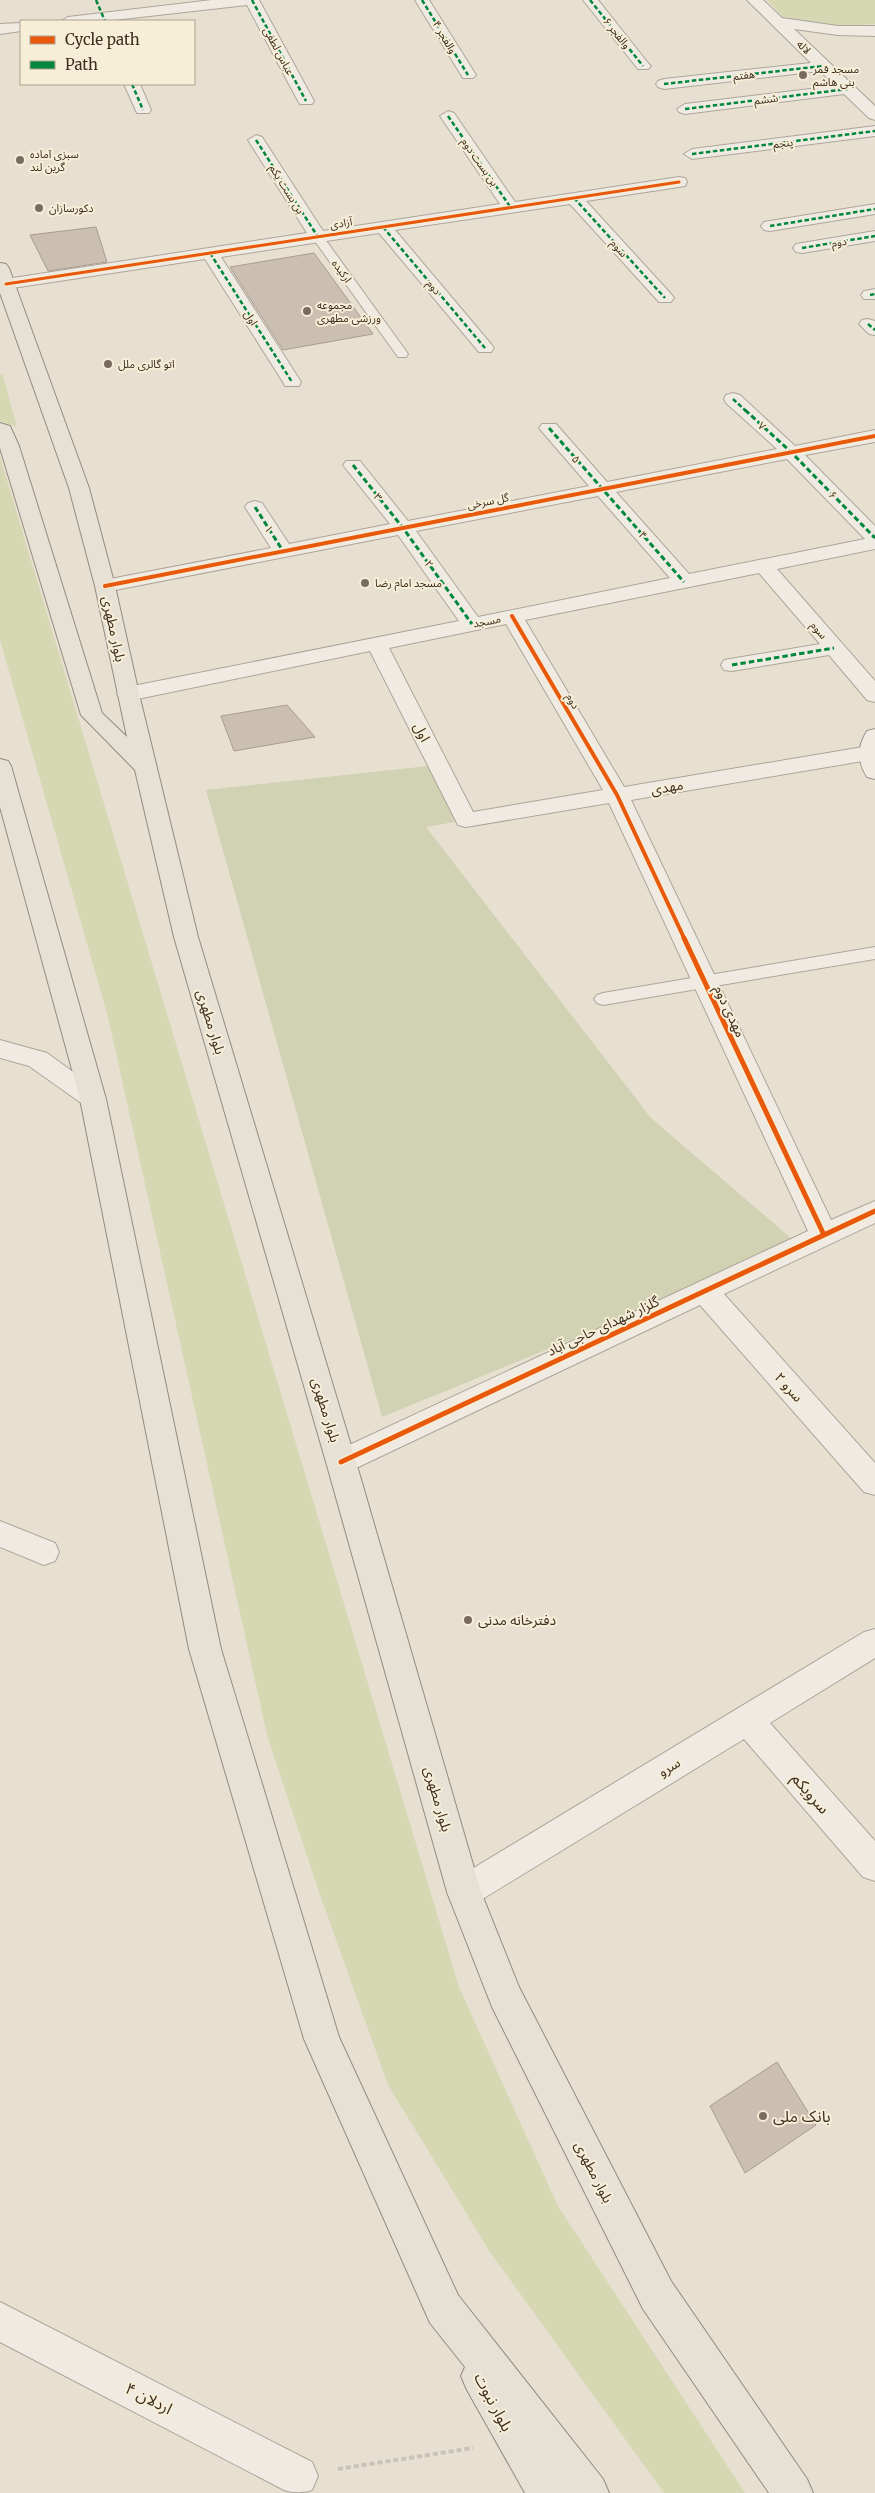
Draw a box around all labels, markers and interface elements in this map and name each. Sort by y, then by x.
street label: والفجر ۶ [600,15,634,51]
street label: والفجر ۴ [430,18,460,56]
legend [20,20,195,85]
street label: عباس لطفی [260,24,298,78]
text: Cycle path [65,30,140,49]
street label: لاله [794,37,814,57]
text: Path [65,55,98,74]
place label: مسجد قمر بنی هاشم [812,62,859,91]
street label: هفتم [732,67,756,85]
marker: مسجد قمر بنی هاشم [797,69,809,81]
street label: ششم [753,91,779,109]
street label: بن بست دوم [457,135,502,190]
street label: پنجم [772,135,794,153]
place label: سبزی آماده گرین لند [30,147,79,174]
marker: سبزی آماده گرین لند [14,154,26,166]
street label: بن بست یکم [265,162,308,217]
place label: دکورسازان [49,201,93,215]
marker: دکورسازان [33,202,45,214]
street label: آزادی [329,214,354,232]
street label: دوم [830,234,848,251]
street label: سوم [607,236,631,261]
street label: ارکیده [329,257,355,285]
street label: دوم [423,277,444,298]
place label: مجموعه ورزشی مطهری [317,298,381,325]
marker: مجموعه ورزشی مطهری [301,305,313,317]
street label: اول [241,308,261,328]
place label: اتو گالری ملل [118,357,175,371]
marker: اتو گالری ملل [102,358,114,370]
street label: ۷ [755,419,770,434]
street label: ۵ [569,452,583,466]
street label: ۶ [826,488,840,502]
street label: ۳ [371,490,385,504]
street label: گل سرخی [466,490,511,512]
street label: ۱ [261,523,277,535]
street label: ۴ [636,528,650,542]
street label: ۲ [421,557,437,571]
place label: مسجد امام رضا [375,576,442,591]
marker: مسجد امام رضا [359,577,371,589]
street label: بلوار مطهری [98,594,130,664]
street label: مسجد [472,611,502,631]
street label: سوم [807,618,831,643]
street label: دوم [562,691,583,712]
street label: اول [410,719,434,745]
street label: مهدی [649,775,685,799]
street label: مهدی دوم [708,982,750,1041]
street label: بلوار مطهری [193,987,229,1057]
street label: گلزار شهدای حاجی آباد [544,1292,662,1360]
street label: سرو ۲ [771,1368,807,1406]
street label: بلوار مطهری [308,1375,344,1445]
place label: دفترخانه مدنی [478,1611,557,1629]
marker: دفترخانه مدنی [462,1614,474,1626]
street label: سرو [655,1753,683,1781]
street label: بلوار مطهری [420,1764,456,1834]
street label: سرویکم [785,1768,834,1820]
place label: بانک ملی [773,2106,831,2126]
marker: بانک ملی [757,2110,769,2122]
street label: بلوار مطهری [571,2138,617,2206]
street label: بلوار نبوت [470,2369,518,2435]
street label: اردلان ۴ [122,2378,176,2418]

